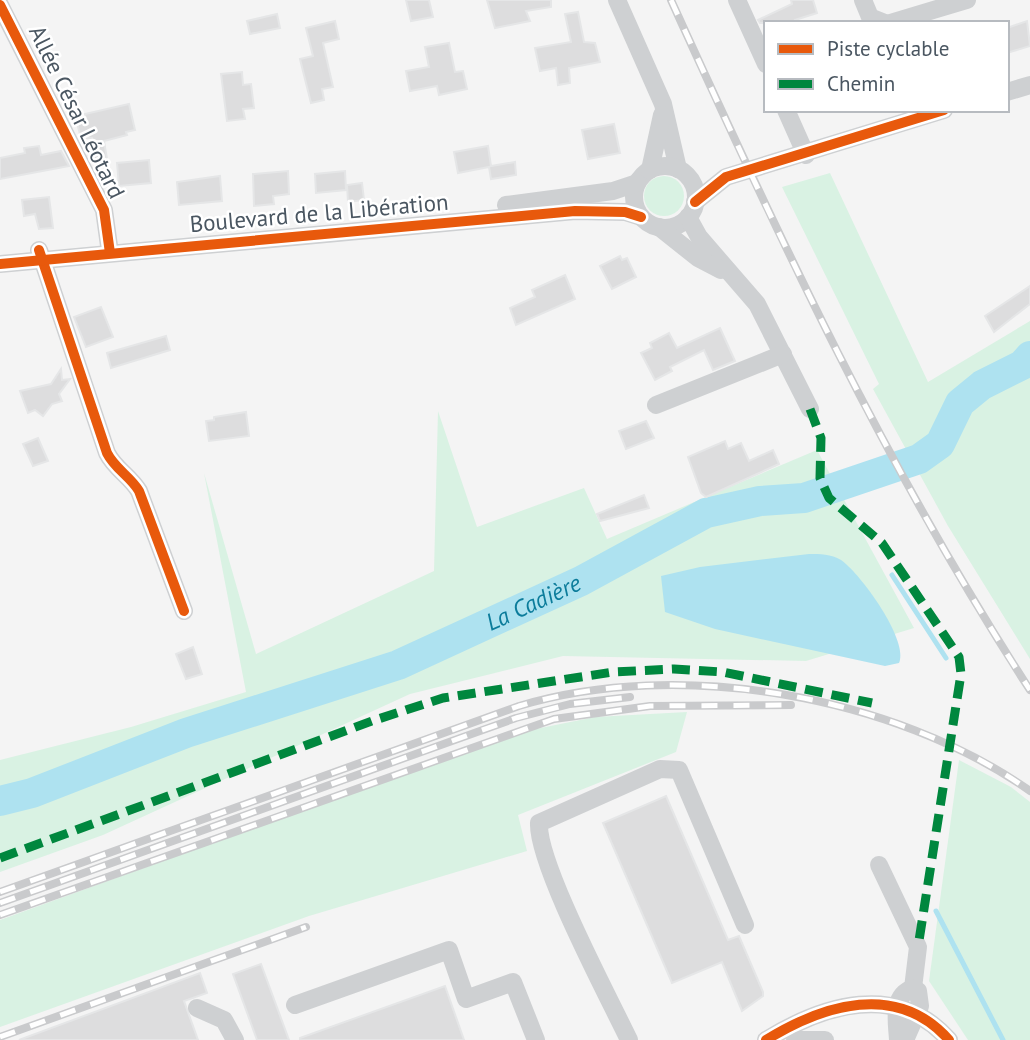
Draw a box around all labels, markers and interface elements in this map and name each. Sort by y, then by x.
street label: Allée César Léotard [23,21,132,203]
legend [764,21,1009,112]
text: Piste cyclable [827,35,949,62]
text: Chemin [827,70,895,97]
street label: Boulevard de la Libération [188,187,450,238]
water label: La Cadière [481,567,586,638]

